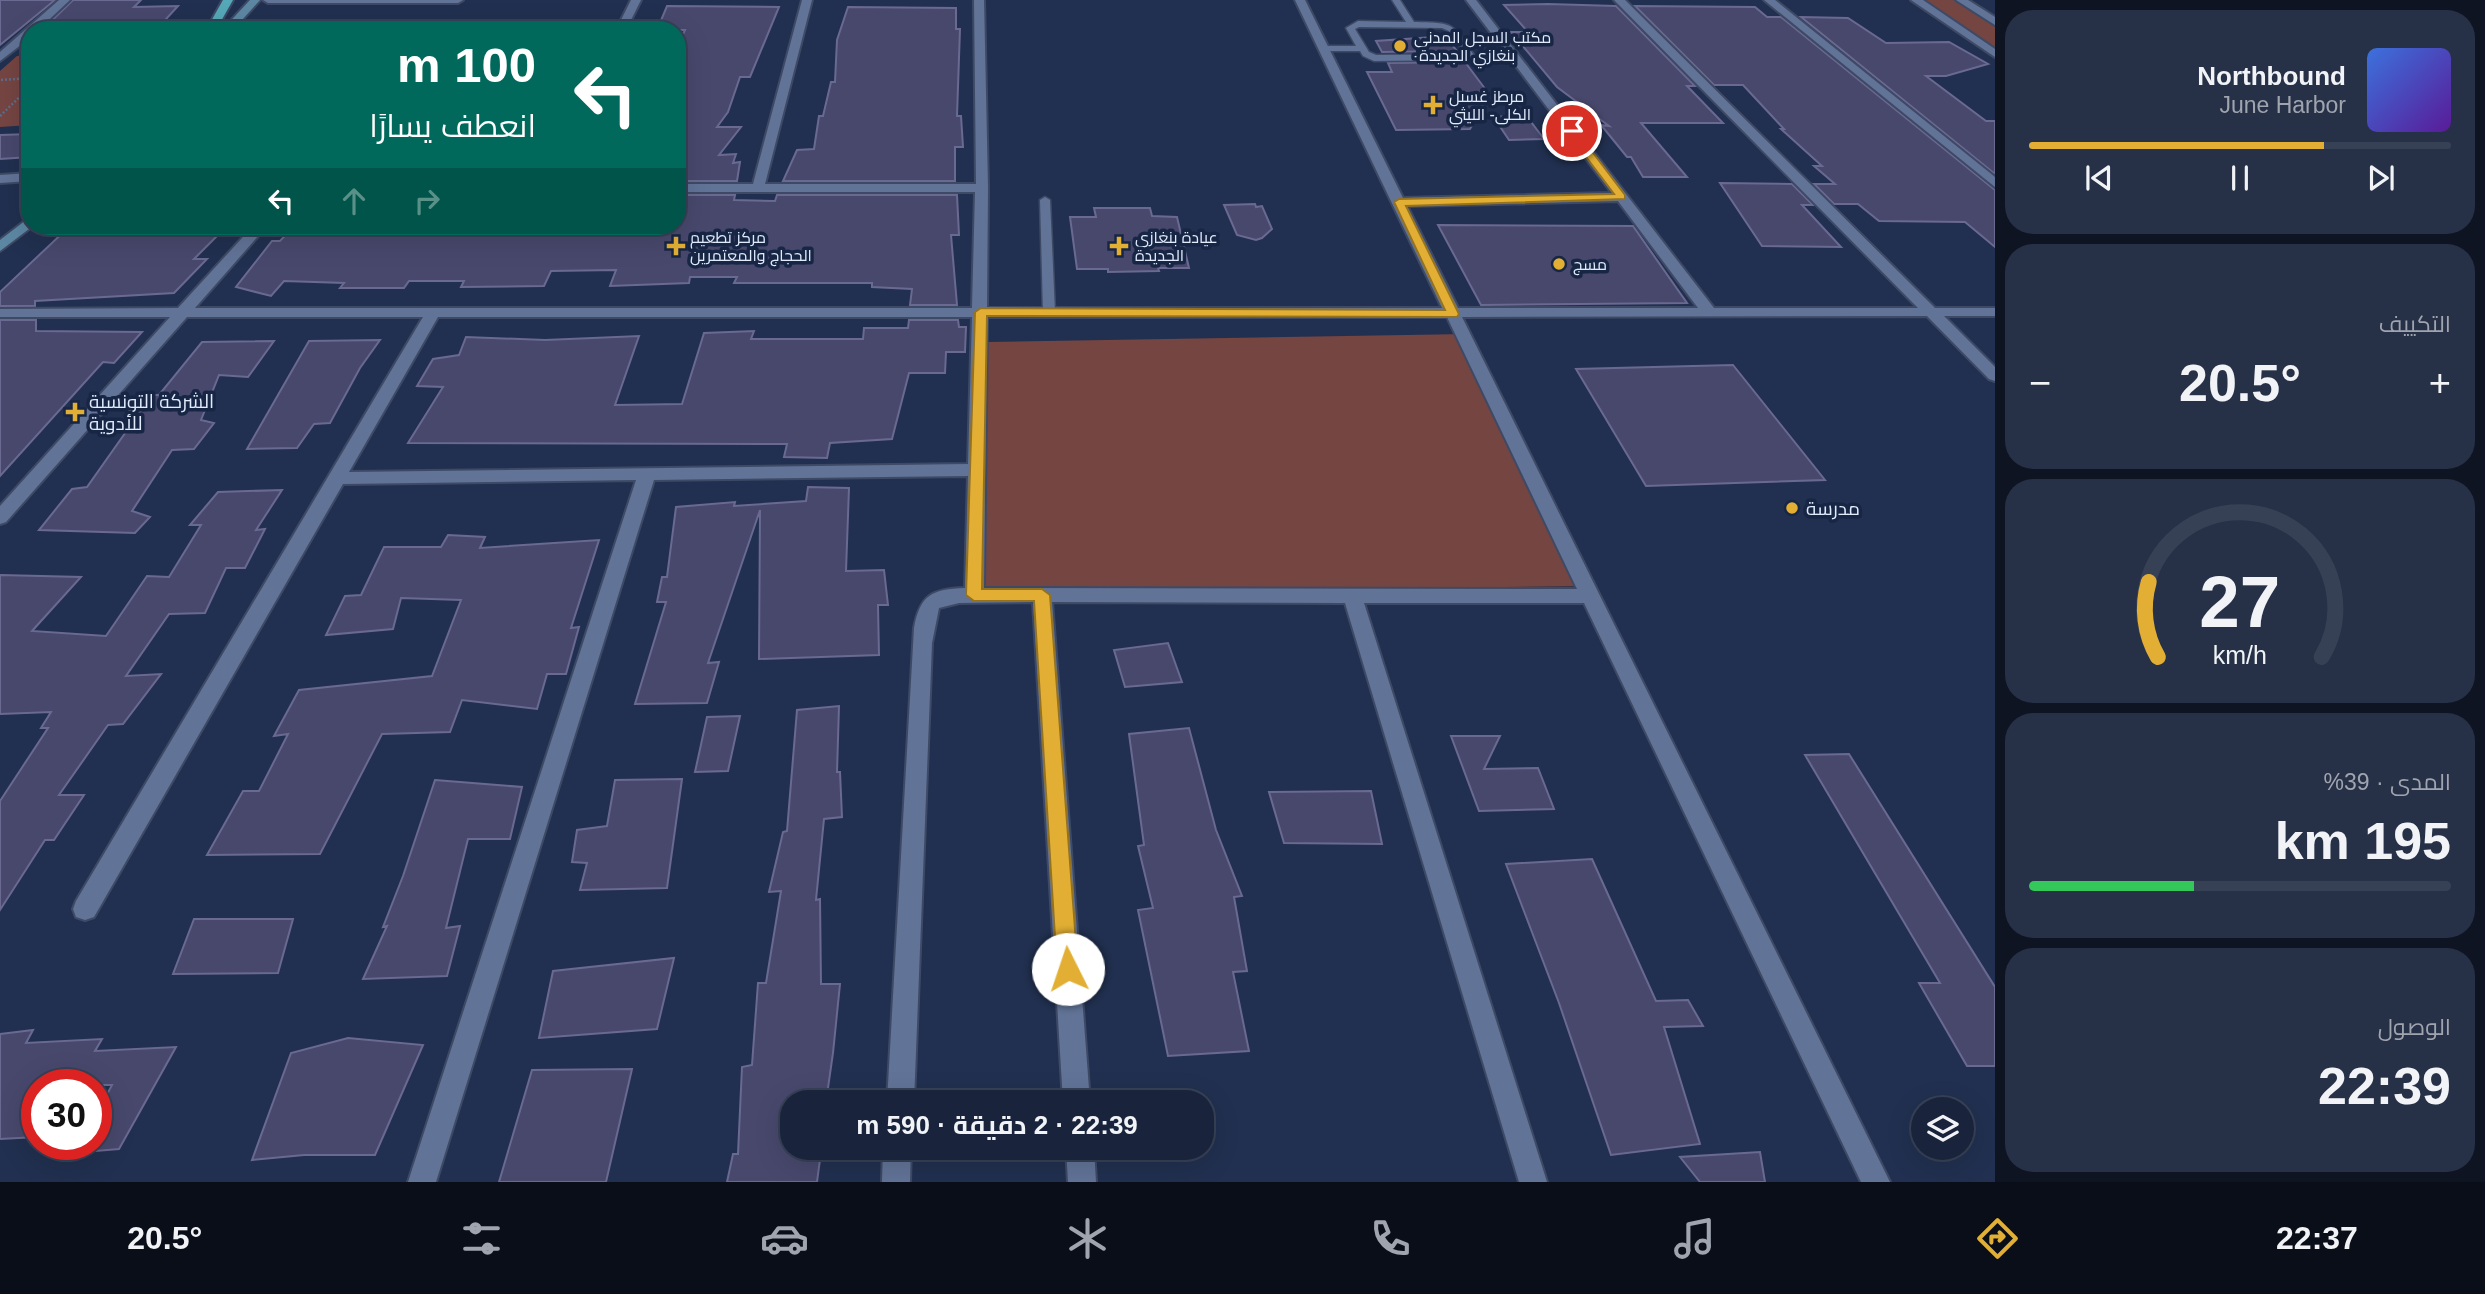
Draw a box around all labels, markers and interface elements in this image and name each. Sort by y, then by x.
place label: مكتب السجل المدني -بنغازي الجديدة [1414,29,1551,69]
text: 100 m [397,38,536,92]
marker: مكتب السجل المدني -بنغازي الجديدة [1392,38,1408,54]
icon: left [560,49,651,140]
text: Northbound [2197,61,2346,91]
place label: مرطز غسيل الكلى- الليثي [1449,88,1531,128]
text: June Harbor [2219,92,2346,118]
marker: مرطز غسيل الكلى- الليثي [1423,95,1443,115]
pin [1542,101,1602,161]
text: انعطف يسارًا [369,108,536,144]
icon: arrive [1553,112,1591,150]
icon: previous [2080,159,2118,197]
icon: pause [2221,159,2259,197]
icon: next [2362,159,2400,197]
icon: left [262,182,300,220]
icon: ahead [335,182,373,220]
icon: right [408,182,446,220]
place label: مركز تطعيم الحجاج والمعتمرين [690,229,812,267]
place label: عيادة بنغازي الجديدة [1135,229,1218,265]
marker: عيادة بنغازي الجديدة [1109,236,1129,256]
marker: مركز تطعيم الحجاج والمعتمرين [668,238,684,254]
marker: مسج [1551,256,1567,272]
place label: مسج [1573,256,1607,276]
text: التكييف [2379,311,2451,337]
text: 20.5° [2179,354,2301,412]
text: − [2029,362,2051,404]
text: + [2429,362,2451,404]
place label: الشركة التونسية للأدوية [89,391,214,435]
marker: الشركة التونسية للأدوية [67,404,83,420]
place label: مدرسة [1806,498,1860,520]
marker: مدرسة [1784,500,1800,516]
text: 27 [2200,561,2280,642]
text: km/h [2213,641,2267,669]
text: المدى · 39% [2324,769,2451,795]
text: 195 km [2275,812,2451,870]
position arrow [1031,932,1105,1006]
text: الوصول [2378,1014,2451,1040]
text: 22:39 [2318,1057,2451,1115]
speed limit sign: 30 [21,1069,112,1160]
map controls [1911,1097,1974,1160]
button: layers [1911,1097,1974,1160]
text: 22:39 · 2 دقيقة · 590 m [856,1110,1138,1140]
icon: filters [457,1214,506,1263]
icon: car [760,1214,809,1263]
icon: climate [1063,1214,1112,1263]
icon: phone [1366,1214,1415,1263]
icon: music [1670,1214,1719,1263]
icon: directions [1973,1214,2022,1263]
text: 20.5° [127,1220,202,1256]
text: 22:37 [2276,1220,2358,1256]

